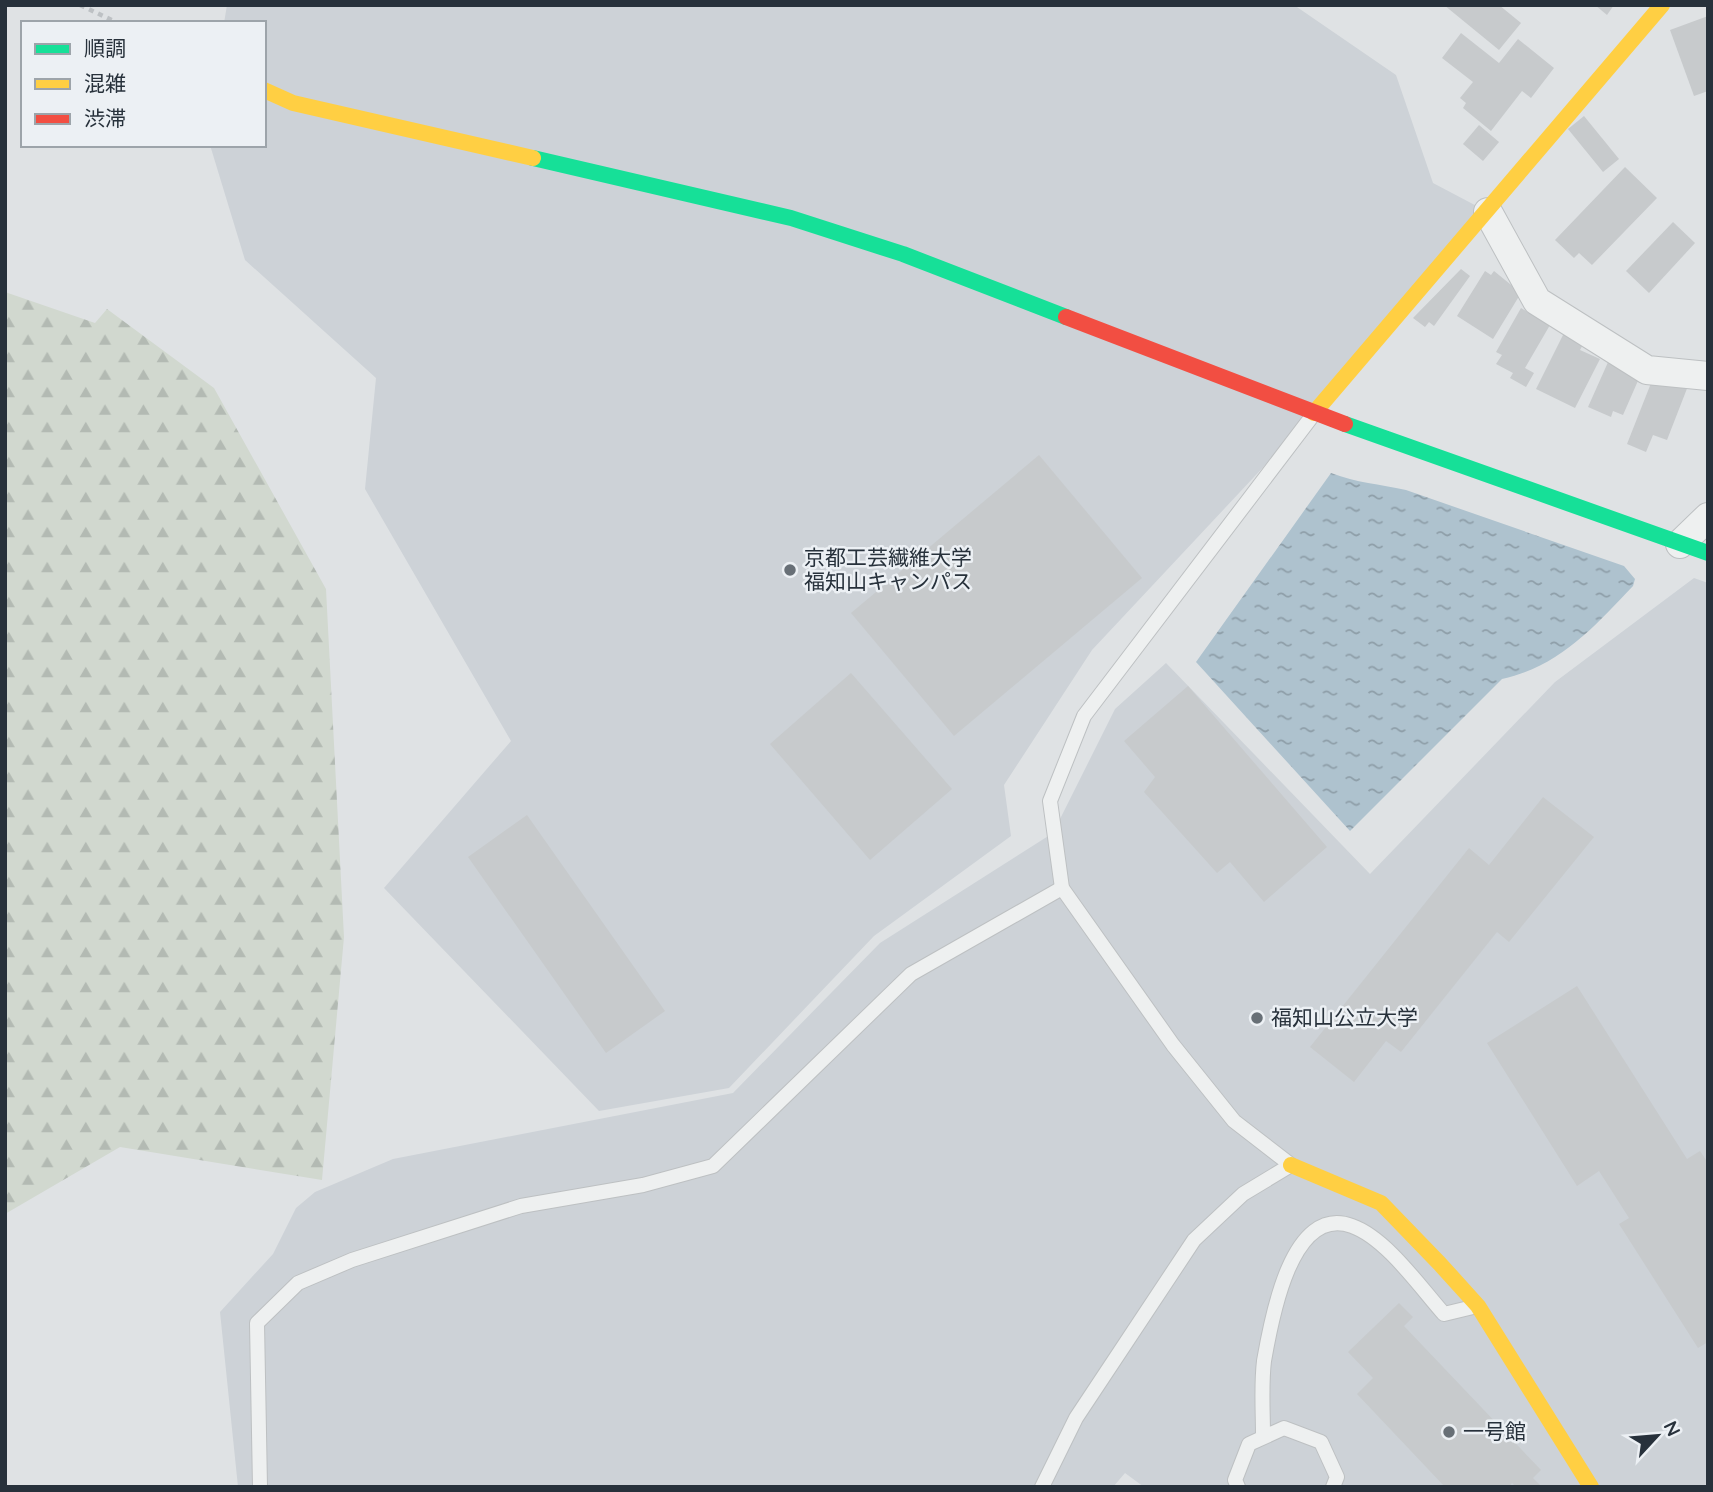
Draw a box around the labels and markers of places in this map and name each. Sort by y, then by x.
place label: 京都工芸繊維大学 福知山キャンパス [804,544,972,594]
marker: 京都工芸繊維大学 福知山キャンパス [782,562,798,578]
place label: 福知山公立大学 [1271,1004,1418,1030]
marker: 福知山公立大学 [1249,1010,1265,1026]
place label: 一号館 [1463,1418,1526,1444]
marker: 一号館 [1441,1424,1457,1440]

